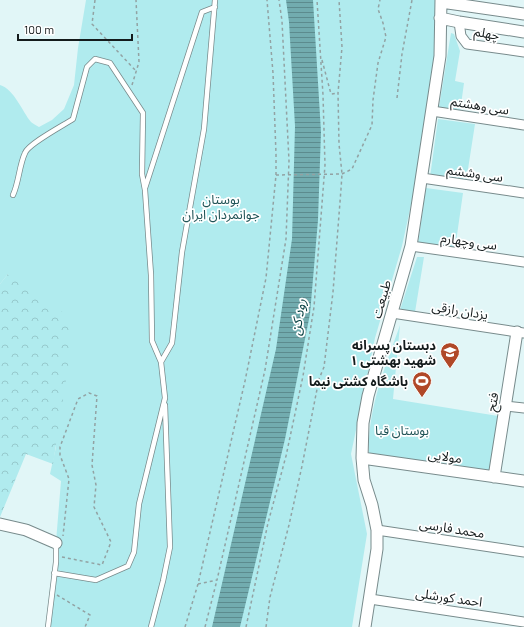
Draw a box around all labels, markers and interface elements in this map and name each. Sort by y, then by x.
scale bar [18,16,132,42]
text: 100 m [24,22,54,36]
street label: چهلم [472,23,501,46]
street label: سی وهشتم [449,92,510,120]
street label: سی وششم [445,161,504,188]
park label: بوستان جوانمردان ایران [182,191,260,223]
street label: سی وچهارم [440,229,498,255]
street label: طبیعت [368,278,394,320]
water label: رود کن [286,297,310,337]
street label: یزدان رازقی [431,298,489,323]
place label: دبستان پسرانه شهید بهشتی ۱ [350,337,436,368]
school or university icon: دبستان پسرانه شهید بهشتی ۱ [439,341,461,369]
sports icon: باشگاه کشتی نیما [411,370,433,398]
place label: باشگاه کشتی نیما [309,373,408,389]
street label: فتح [483,391,504,413]
park label: بوستان قبا [375,422,429,439]
street label: مولایی [427,446,463,467]
street label: محمد فارسی [418,515,486,542]
street label: احمد کورشلی [414,584,483,611]

